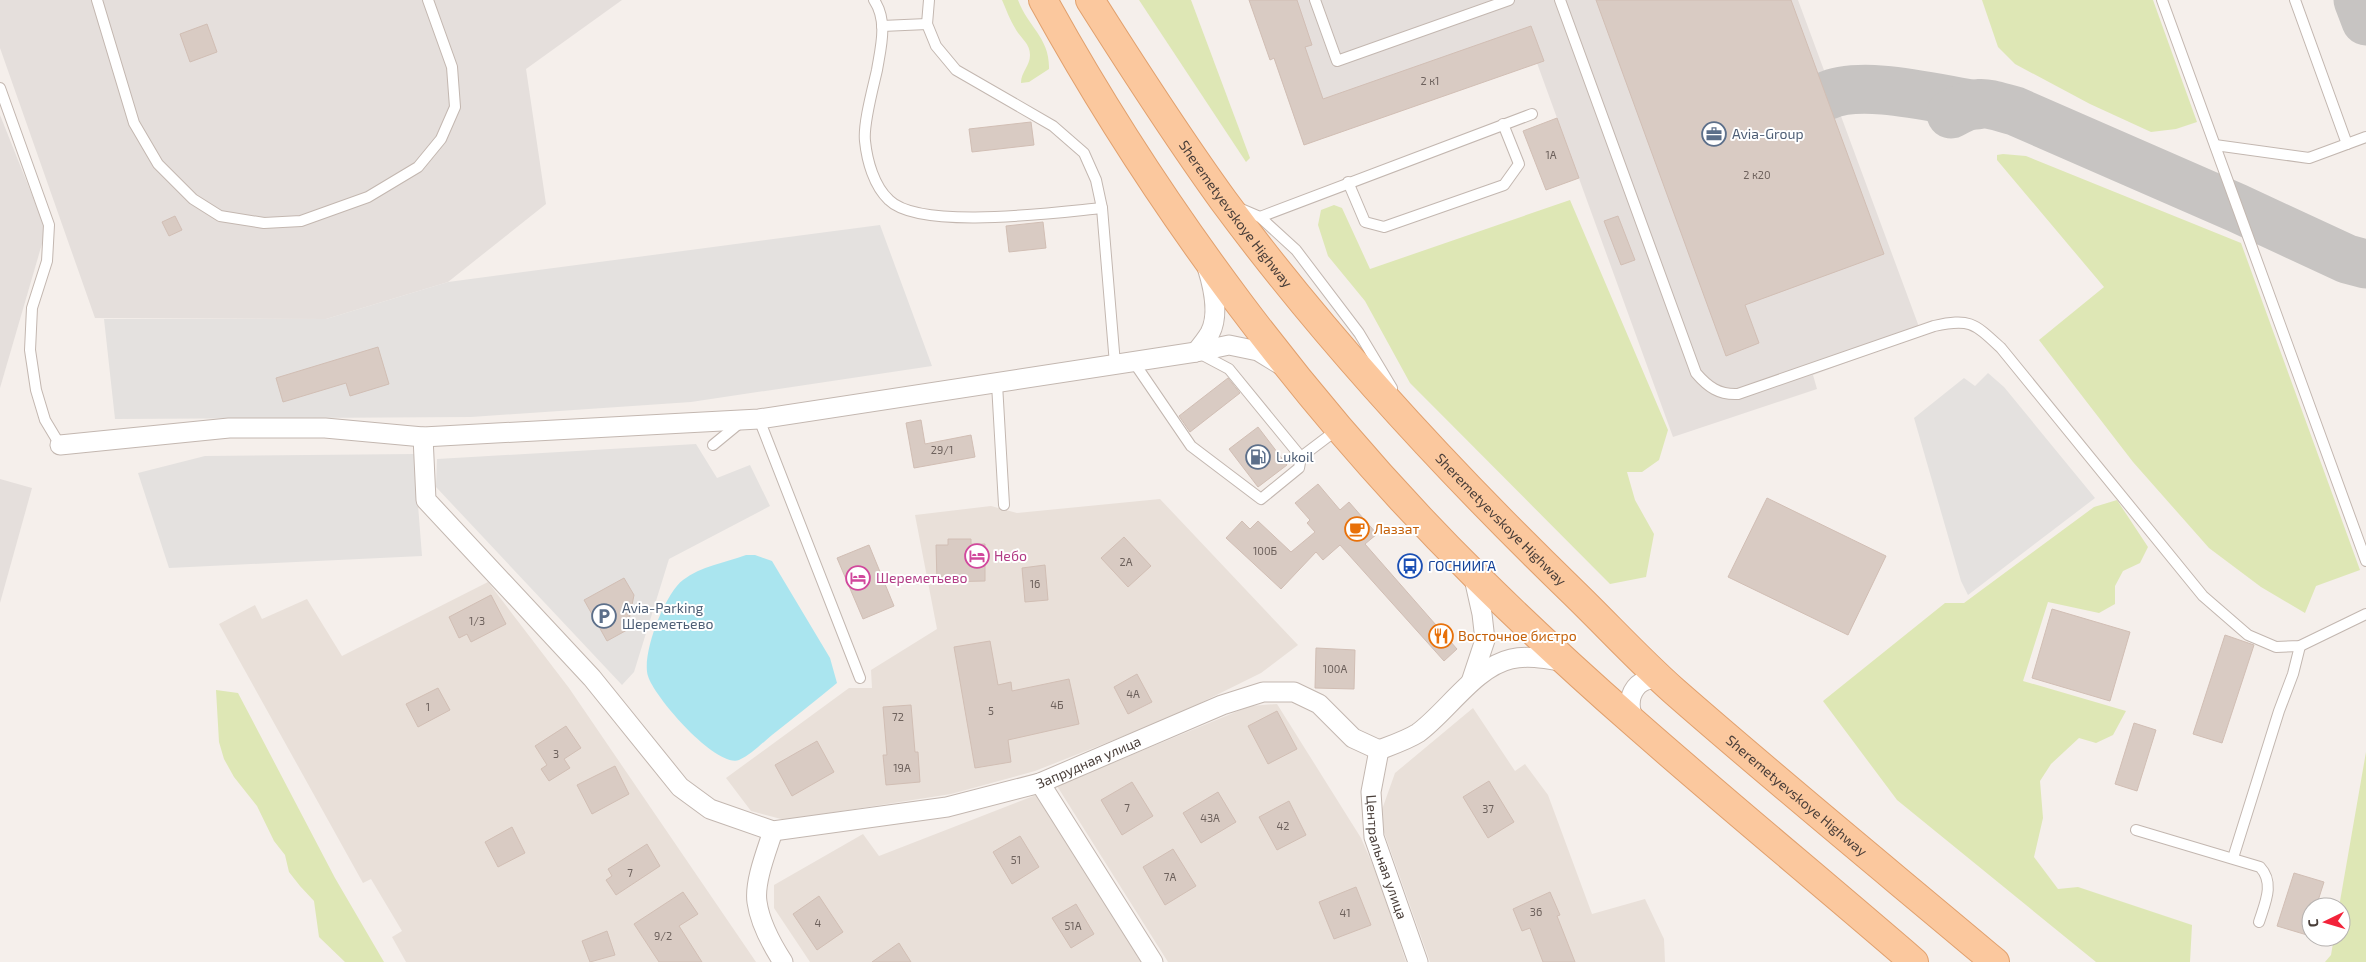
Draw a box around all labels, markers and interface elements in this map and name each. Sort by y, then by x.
house number: 2 к1 [1421,74,1439,87]
office icon: Avia-Group [1701,121,1727,147]
place label: Avia-Group [1732,125,1804,142]
street label: Sheremetyevskoye Highway [1176,137,1297,291]
house number: 1А [1545,148,1557,161]
house number: 2 к20 [1743,168,1771,181]
house number: 29/1 [931,443,953,456]
fuel station icon: Lukoil [1245,444,1271,470]
place label: Lukoil [1276,448,1315,465]
street label: Sheremetyevskoye Highway [1432,449,1571,589]
cafe icon: Лаззат [1344,516,1370,542]
place label: Лаззат [1374,520,1419,537]
hotel icon: Небо [964,543,990,569]
house number: 100Б [1253,544,1278,557]
place label: Небо [994,547,1027,564]
bus stop icon: ГОСНИИГА [1397,553,1423,579]
house number: 2А [1119,555,1133,568]
place label: ГОСНИИГА [1428,557,1496,574]
hotel icon: Шереметьево [845,565,871,591]
place label: Шереметьево [876,569,967,586]
house number: 16 [1030,577,1040,590]
place label: Avia-Parking Шереметьево [622,599,713,632]
parking icon: Avia-Parking Шереметьево [591,603,617,629]
house number: 1/3 [469,614,485,627]
restaurant icon: Восточное бистро [1428,623,1454,649]
place label: Восточное бистро [1458,627,1577,644]
house number: 100А [1323,662,1347,675]
house number: 4А [1126,687,1140,700]
house number: 4Б [1050,698,1064,711]
house number: 1 [426,700,430,713]
house number: 5 [988,704,994,717]
house number: 72 [892,710,904,723]
street label: Sheremetyevskoye Highway [1723,731,1871,860]
street label: Запрудная улица [1033,732,1143,792]
house number: 3 [553,747,559,760]
house number: 19А [893,761,911,774]
street label: Центральная улица [1363,794,1411,921]
house number: 7 [1124,801,1130,814]
house number: 37 [1482,802,1494,815]
house number: 43А [1200,811,1220,824]
house number: 42 [1277,819,1289,832]
house number: 51 [1011,853,1021,866]
house number: 7 [627,866,633,879]
house number: 7А [1164,870,1176,883]
north arrow [2301,897,2351,947]
house number: 36 [1530,905,1542,918]
house number: 41 [1339,906,1351,919]
house number: 4 [815,916,822,929]
text: С [2304,918,2321,928]
house number: 51А [1064,919,1082,932]
house number: 9/2 [654,929,672,942]

